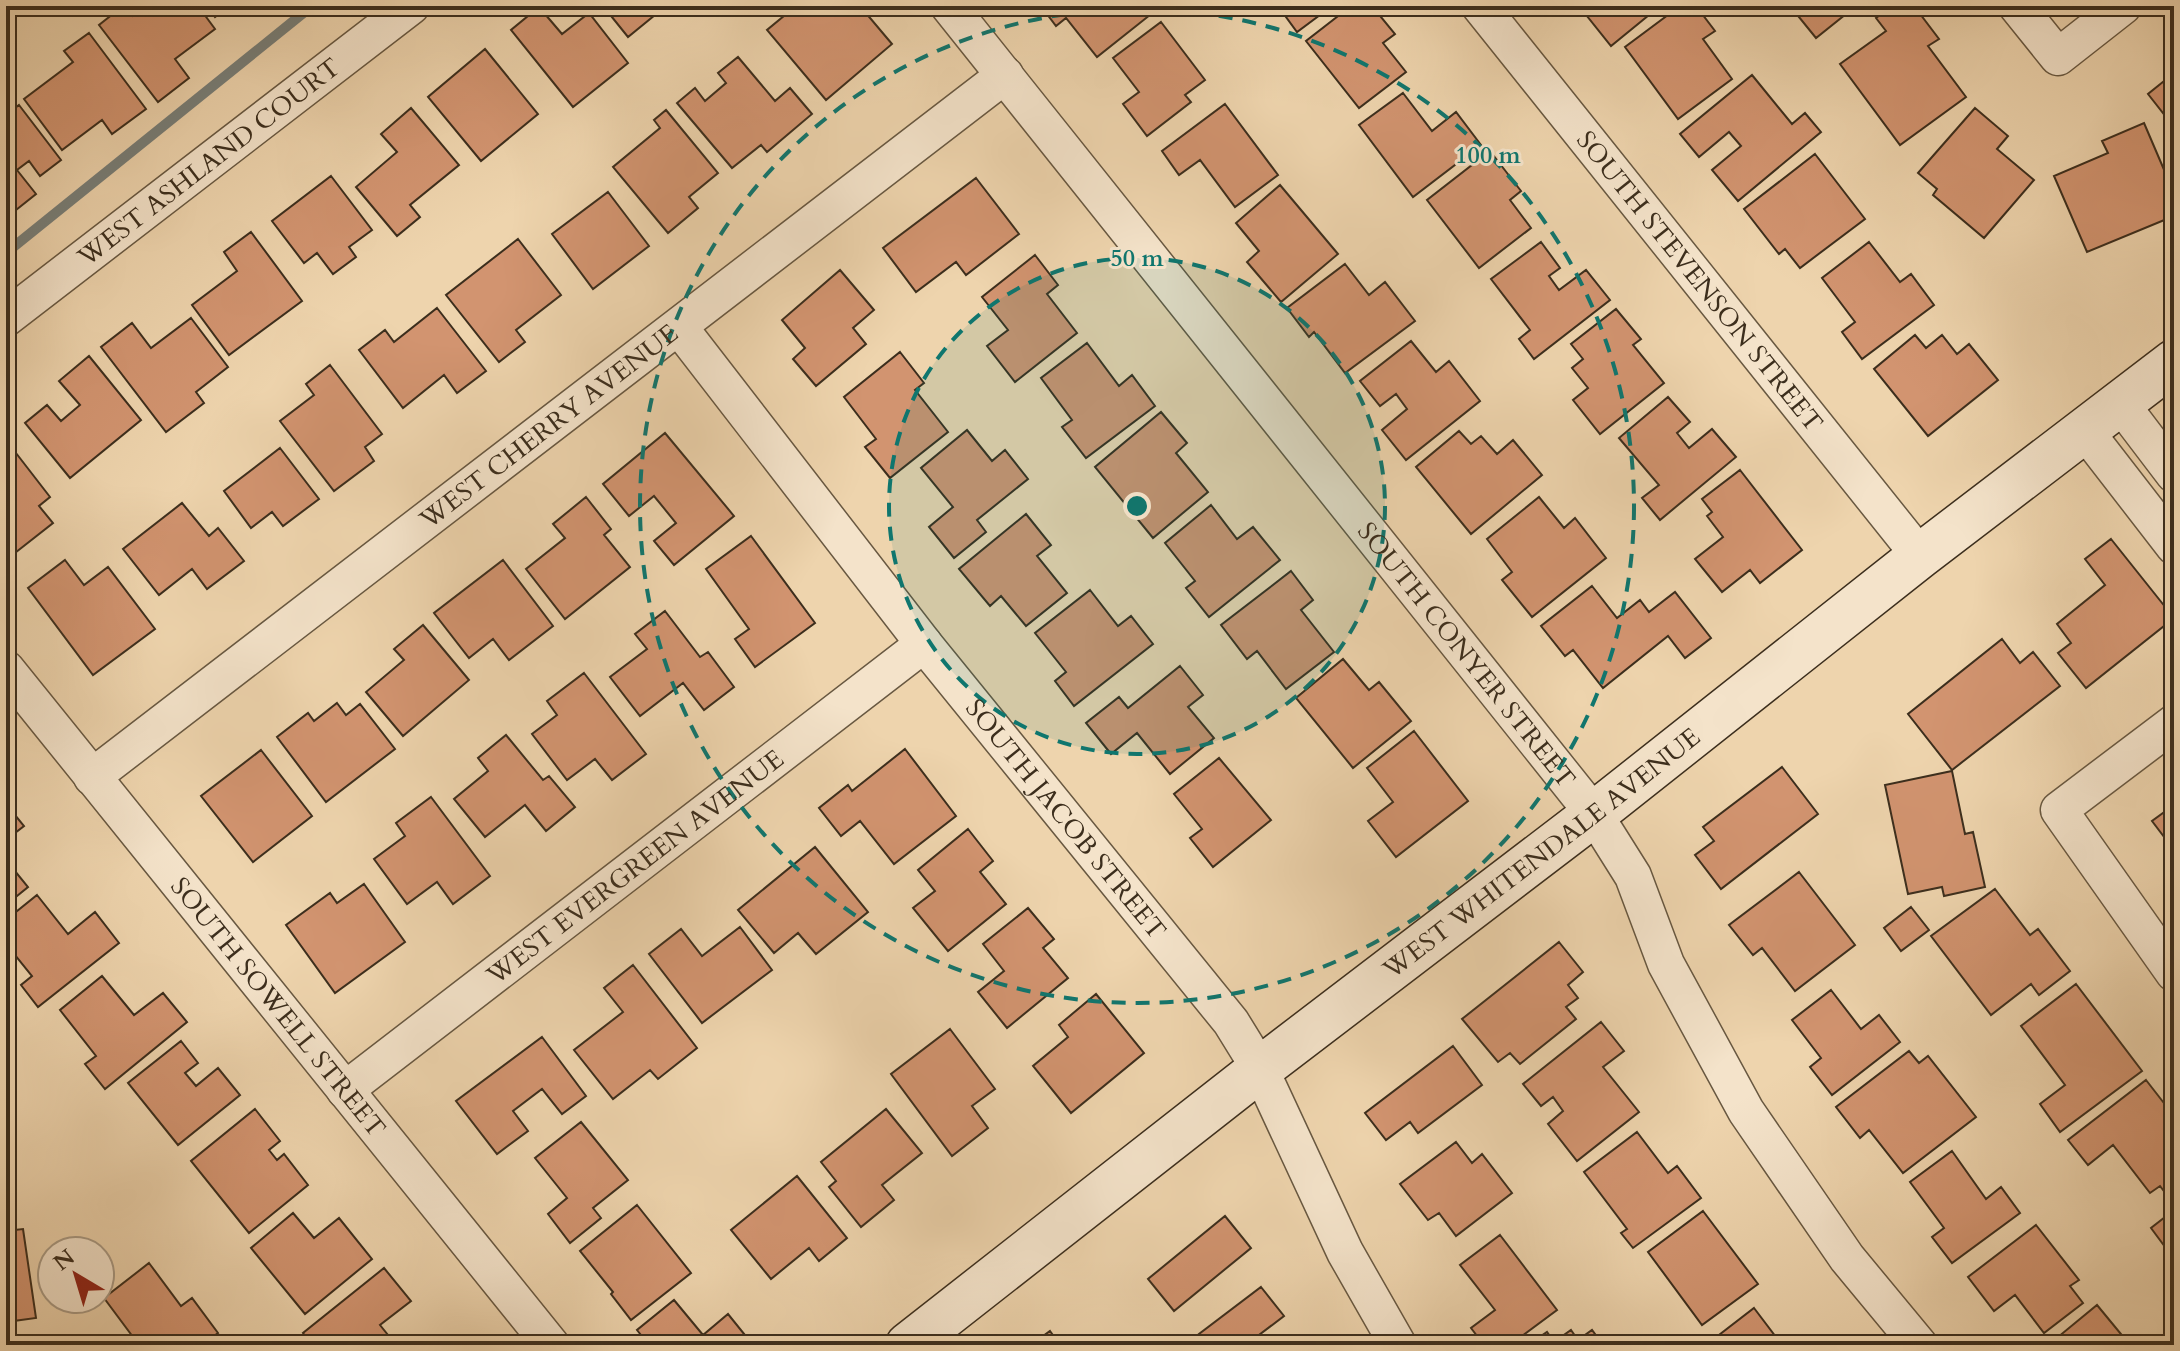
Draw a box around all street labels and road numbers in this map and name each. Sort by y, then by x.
street label: WEST ASHLAND COURT [70,50,347,275]
street label: SOUTH STEVENSON STREET [1569,123,1831,439]
street label: WEST CHERRY AVENUE [411,315,685,537]
street label: SOUTH CONYER STREET [1350,514,1584,795]
street label: SOUTH JACOB STREET [958,691,1174,946]
street label: WEST WHITENDALE AVENUE [1375,719,1707,987]
street label: WEST EVERGREEN AVENUE [478,741,791,993]
street label: SOUTH SOWELL STREET [163,870,394,1144]

